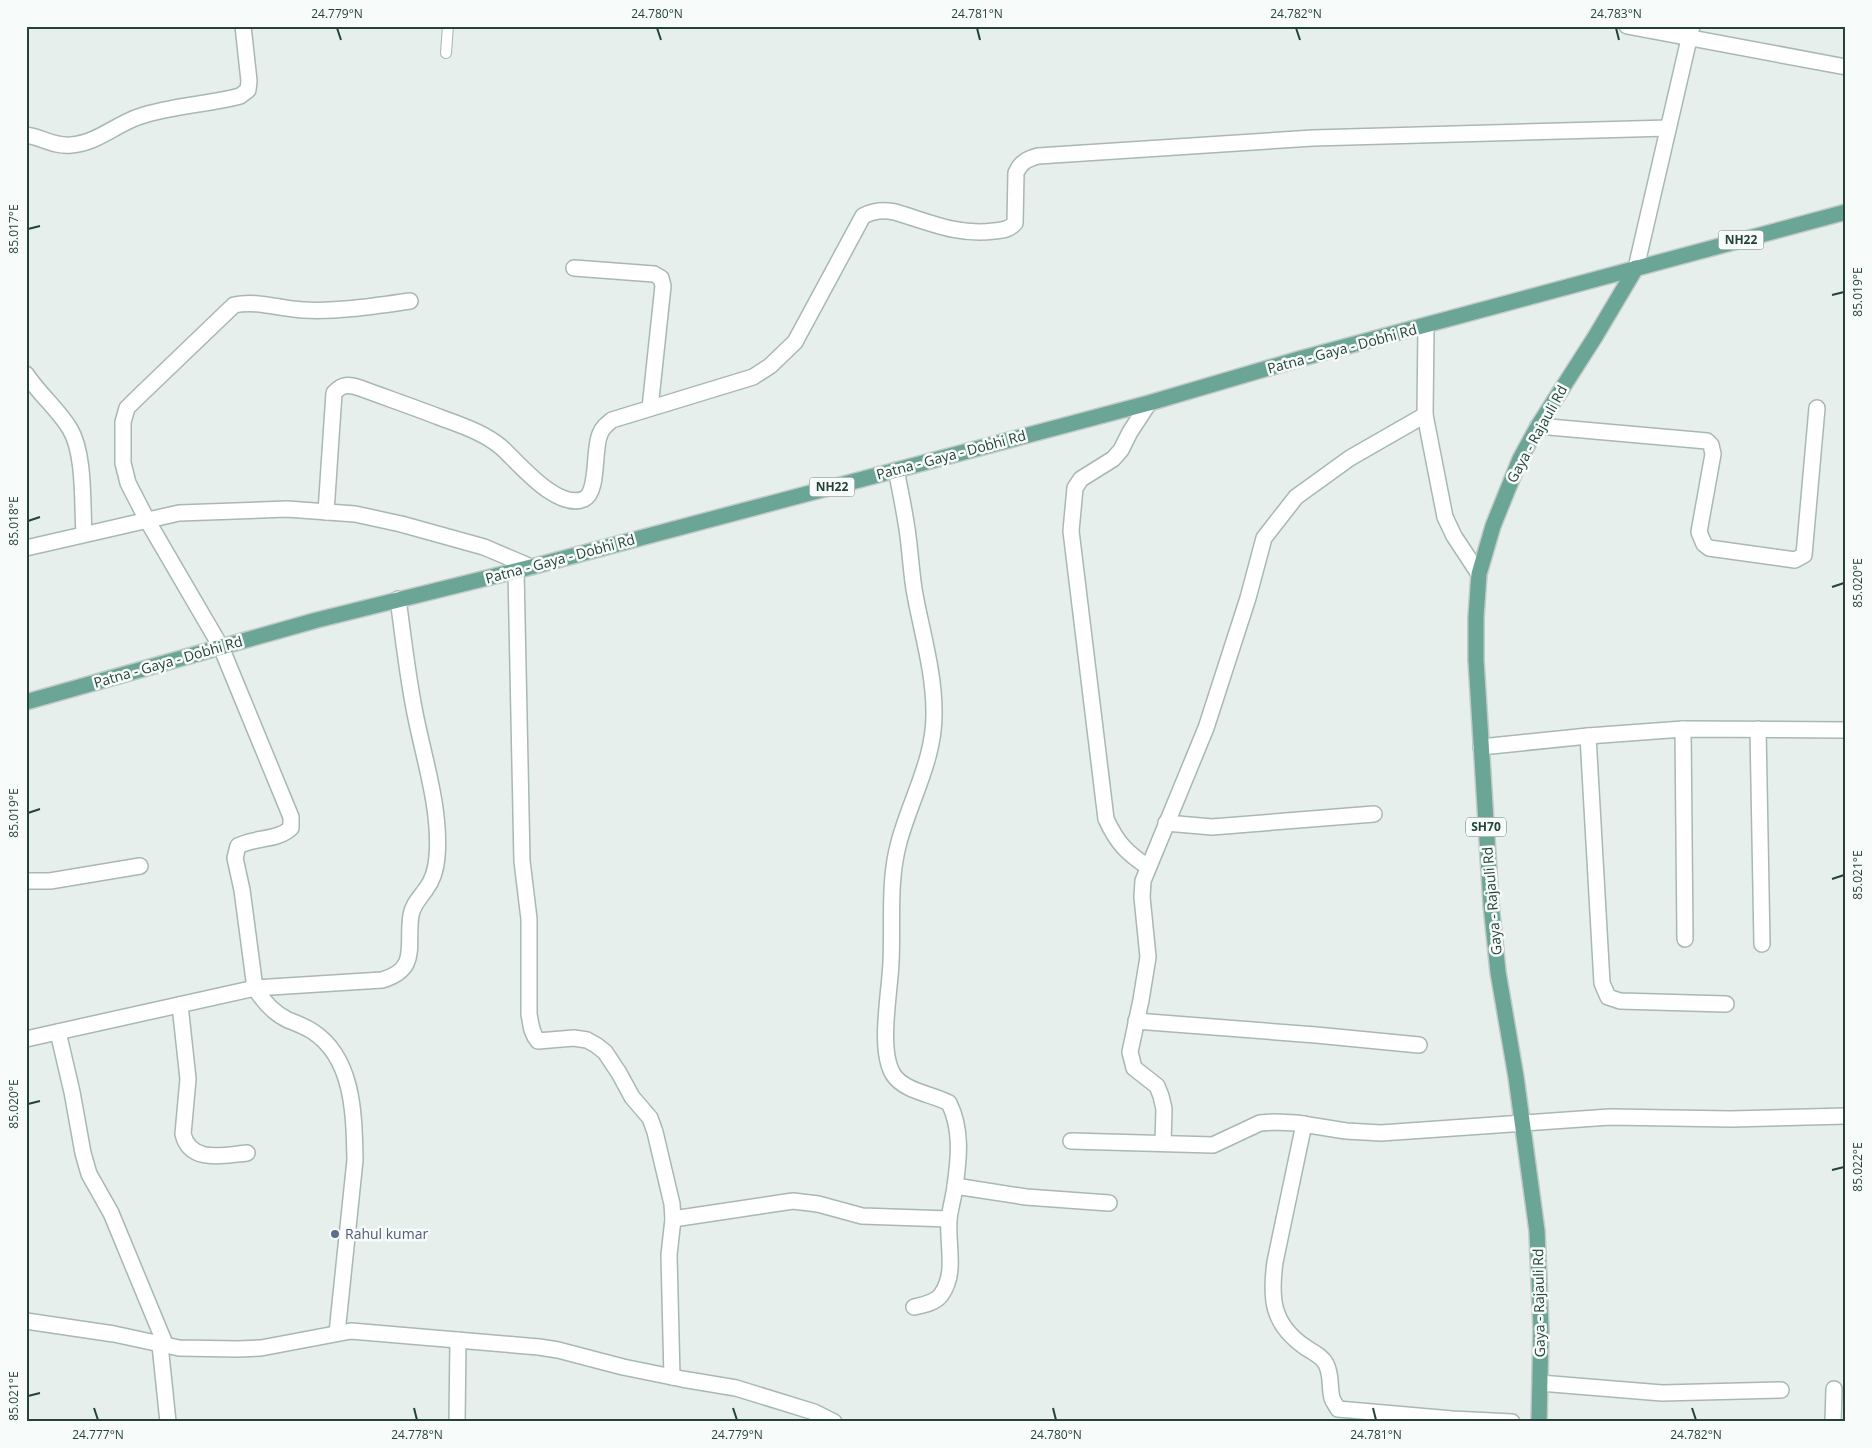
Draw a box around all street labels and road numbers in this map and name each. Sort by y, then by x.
road number: NH22 [1718,230,1764,250]
street label: Patna - Gaya - Dobhi Rd [1265,319,1419,378]
street label: Gaya - Rajauli Rd [1502,382,1571,486]
street label: Patna - Gaya - Dobhi Rd [874,425,1028,484]
road number: NH22 [810,478,854,497]
street label: Patna - Gaya - Dobhi Rd [483,529,637,588]
street label: Patna - Gaya - Dobhi Rd [91,631,244,692]
road number: SH70 [1466,818,1506,836]
street label: Gaya - Rajauli Rd [1477,846,1506,956]
street label: Gaya - Rajauli Rd [1528,1248,1549,1358]

